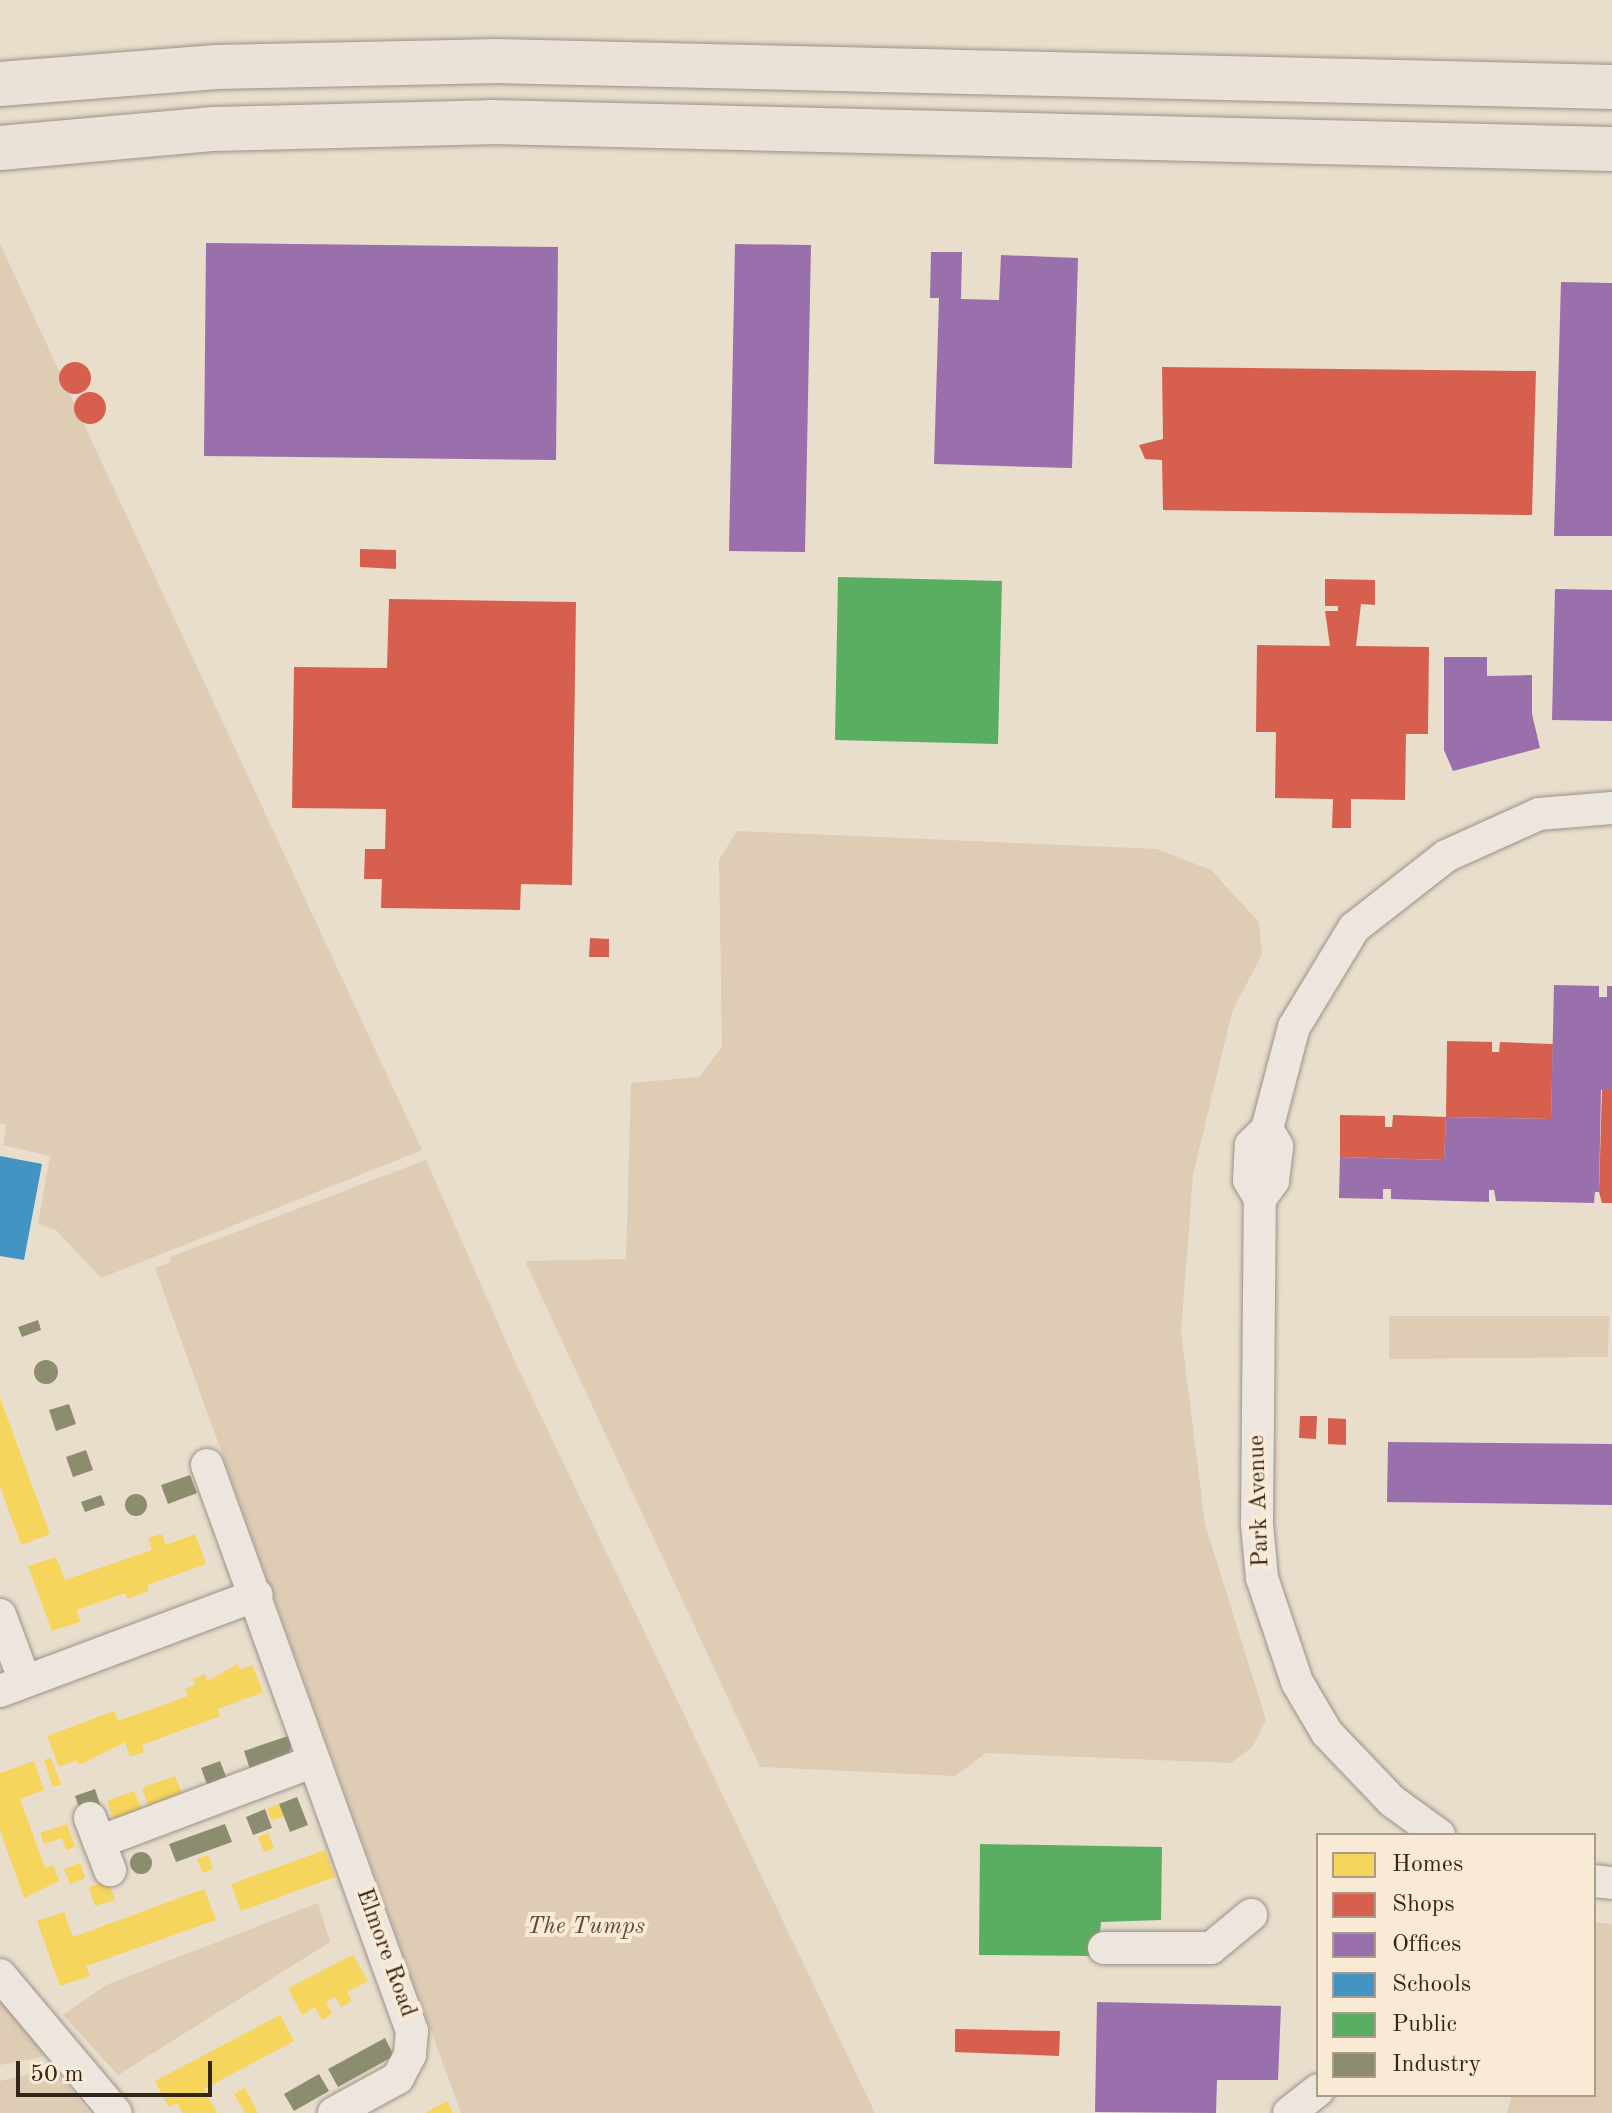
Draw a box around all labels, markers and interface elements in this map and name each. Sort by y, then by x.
street label: Park Avenue [1243,1434,1277,1568]
legend [1316,1833,1596,2097]
text: Homes [1392,1853,1463,1877]
street label: Elmore Road [348,1885,422,2021]
text: Shops [1392,1893,1455,1917]
park label: The Tumps [527,1914,645,1942]
text: Offices [1392,1933,1461,1957]
text: Schools [1392,1973,1471,1997]
text: Public [1392,2013,1457,2037]
scale bar [20,2045,216,2095]
text: Industry [1392,2053,1481,2077]
text: 50 m [30,2063,84,2087]

